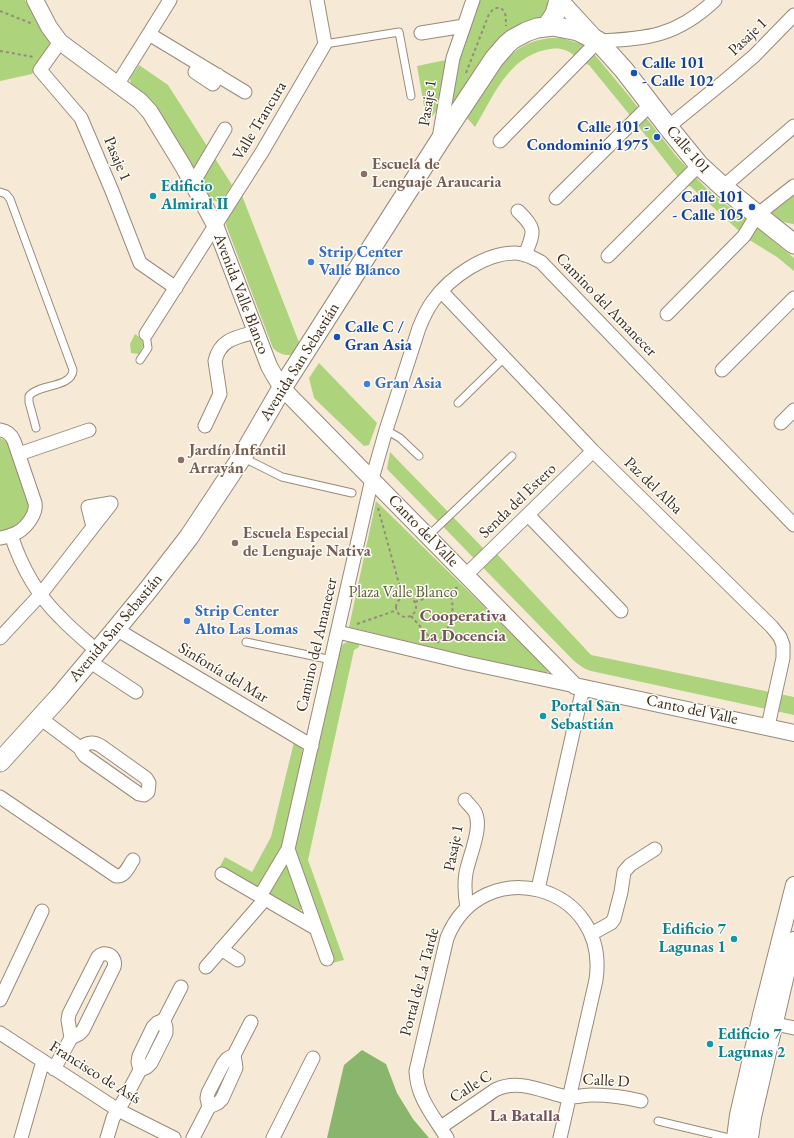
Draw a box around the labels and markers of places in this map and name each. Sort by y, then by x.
place label: Calle 101 - Calle 102 [642,54,714,92]
marker: Calle 101 - Calle 102 [629,68,639,78]
place label: Calle 101 - Condominio 1975 [527,118,649,156]
marker: Calle 101 - Condominio 1975 [652,132,662,142]
place label: Escuela de Lenguaje Araucaria [372,155,502,193]
marker: Escuela de Lenguaje Araucaria [359,169,369,179]
place label: Edificio Almiral II [161,177,228,215]
place label: Calle 101 - Calle 105 [672,188,744,226]
marker: Edificio Almiral II [148,191,158,201]
marker: Calle 101 - Calle 105 [747,202,757,212]
place label: Strip Center Valle Blanco [319,243,403,281]
marker: Strip Center Valle Blanco [306,257,316,267]
place label: Calle C / Gran Asia [345,318,412,356]
marker: Calle C / Gran Asia [332,332,342,342]
place label: Gran Asia [375,374,442,394]
marker: Gran Asia [362,379,372,389]
place label: Jardín Infantil Arrayán [189,441,286,479]
marker: Jardín Infantil Arrayán [176,455,186,465]
place label: Escuela Especial de Lenguaje Nativa [243,524,371,562]
marker: Escuela Especial de Lenguaje Nativa [230,538,240,548]
place label: Strip Center Alto Las Lomas [195,602,298,640]
marker: Strip Center Alto Las Lomas [182,616,192,626]
place label: Portal San Sebastián [551,697,620,735]
marker: Portal San Sebastián [538,711,548,721]
place label: Edificio 7 Lagunas 1 [659,920,726,958]
marker: Edificio 7 Lagunas 1 [729,934,739,944]
place label: Edificio 7 Lagunas 2 [718,1025,785,1063]
marker: Edificio 7 Lagunas 2 [705,1039,715,1049]

